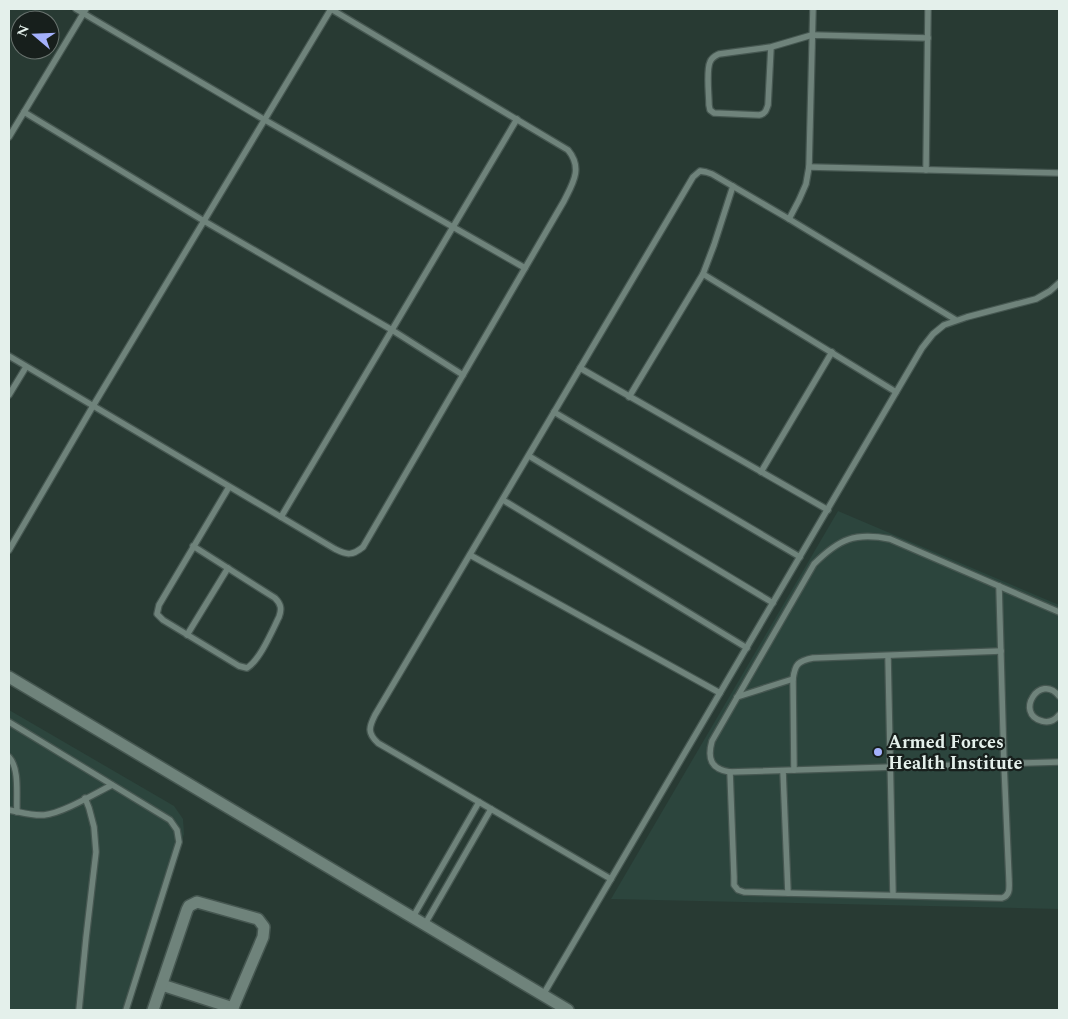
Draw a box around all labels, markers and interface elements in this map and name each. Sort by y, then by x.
north arrow [10,10,60,60]
text: N [11,22,35,40]
place label: Armed Forces Health Institute [888,729,1022,777]
marker: Armed Forces Health Institute [872,746,884,758]

